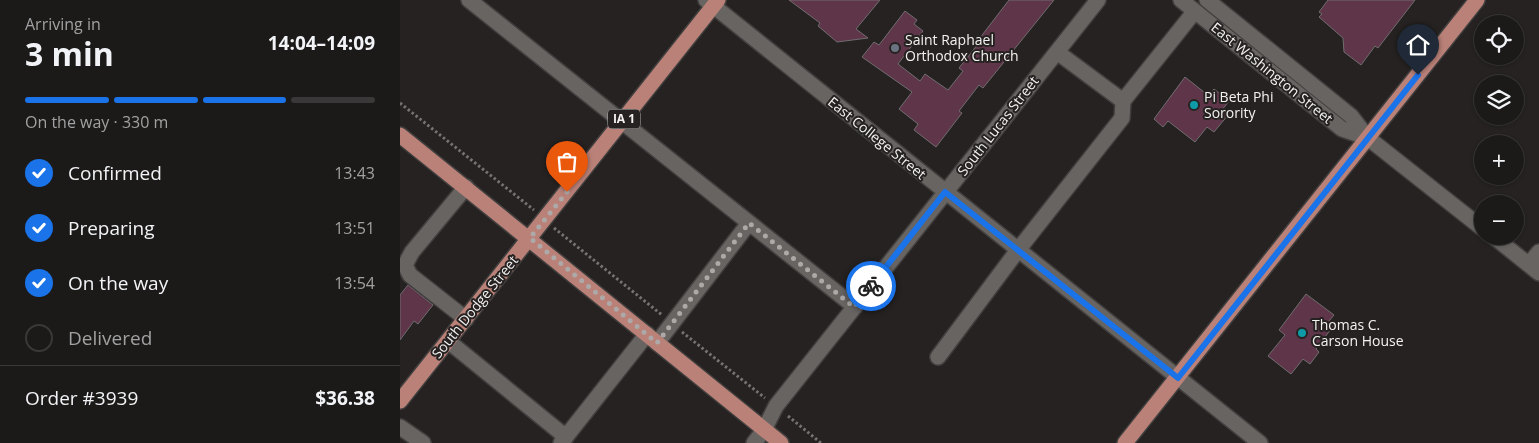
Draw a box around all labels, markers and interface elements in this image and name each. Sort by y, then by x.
text: Arriving in [25,13,101,35]
map controls [1474,15,1524,245]
button: locate [1474,15,1524,65]
street label: East Washington Street [1208,18,1337,128]
pin [1397,24,1439,75]
text: 14:04–14:09 [268,30,375,56]
place label: Saint Raphael Orthodox Church [905,30,1019,65]
icon: home [1404,31,1432,59]
text: 3 min [25,32,114,75]
marker: Saint Raphael Orthodox Church [889,42,901,54]
street label: South Lucas Street [953,72,1043,179]
button: layers [1474,75,1524,125]
place label: Pi Beta Phi Sorority [1204,87,1273,122]
street label: East College Street [824,92,930,183]
marker: Pi Beta Phi Sorority [1188,99,1200,111]
road number: IA 1 [608,110,640,128]
text: On the way · 330 m [25,111,168,133]
button: + [1474,135,1524,185]
pin [546,141,588,192]
icon: bag [553,148,581,176]
icon: check [25,159,53,187]
text: Confirmed [68,160,162,186]
text: 13:43 [334,162,375,184]
button: − [1474,195,1524,245]
icon: check [25,214,53,242]
text: Preparing [68,215,155,241]
text: 13:51 [334,217,375,239]
street label: South Dodge Street [427,251,522,362]
courier [846,261,896,311]
icon: check [25,269,53,297]
text: On the way [68,270,168,296]
text: 13:54 [334,272,375,294]
icon: bike [857,272,885,300]
place label: Thomas C. Carson House [1312,315,1404,350]
text: Delivered [68,325,152,351]
marker: Thomas C. Carson House [1296,327,1308,339]
text: Order #3939 [25,385,138,411]
text: $36.38 [315,385,375,411]

